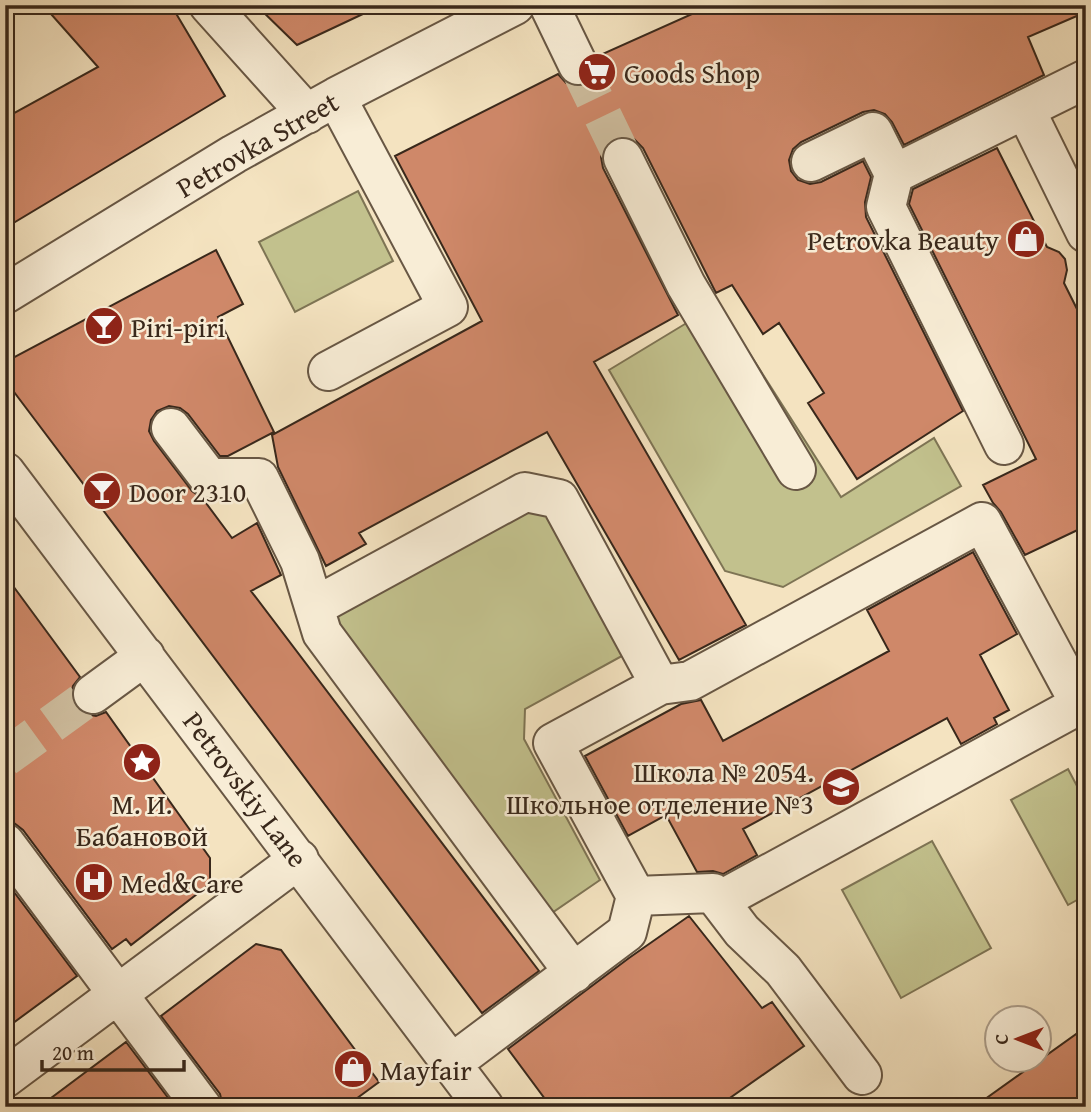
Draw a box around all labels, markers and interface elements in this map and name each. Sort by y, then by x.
supermarket icon: Goods Shop [576,51,618,93]
place label: Goods Shop [624,52,760,93]
street label: Petrovka Street [168,81,346,207]
shop icon: Petrovka Beauty [1005,218,1047,260]
place label: Petrovka Beauty [807,219,999,260]
bar icon: Piri-piri [83,305,125,347]
place label: Piri-piri [131,306,225,347]
bar icon: Door 2310 [81,470,123,512]
place label: Door 2310 [129,471,246,512]
street label: Petrovskiy Lane [174,702,318,876]
place icon: М. И. Бабановой [121,741,163,783]
place label: Школа № 2054. Школьное отделение №3 [506,751,814,824]
school or university icon: Школа № 2054. Школьное отделение №3 [820,766,862,808]
place label: М. И. Бабановой [76,783,208,856]
hospital icon: Med&Care [73,861,115,903]
place label: Med&Care [121,862,244,903]
north arrow [982,1004,1052,1074]
scale bar [42,1028,184,1072]
text: С [987,1033,1015,1044]
text: 20 m [52,1037,94,1068]
shop icon: Mayfair [332,1048,374,1090]
place label: Mayfair [380,1049,472,1090]

